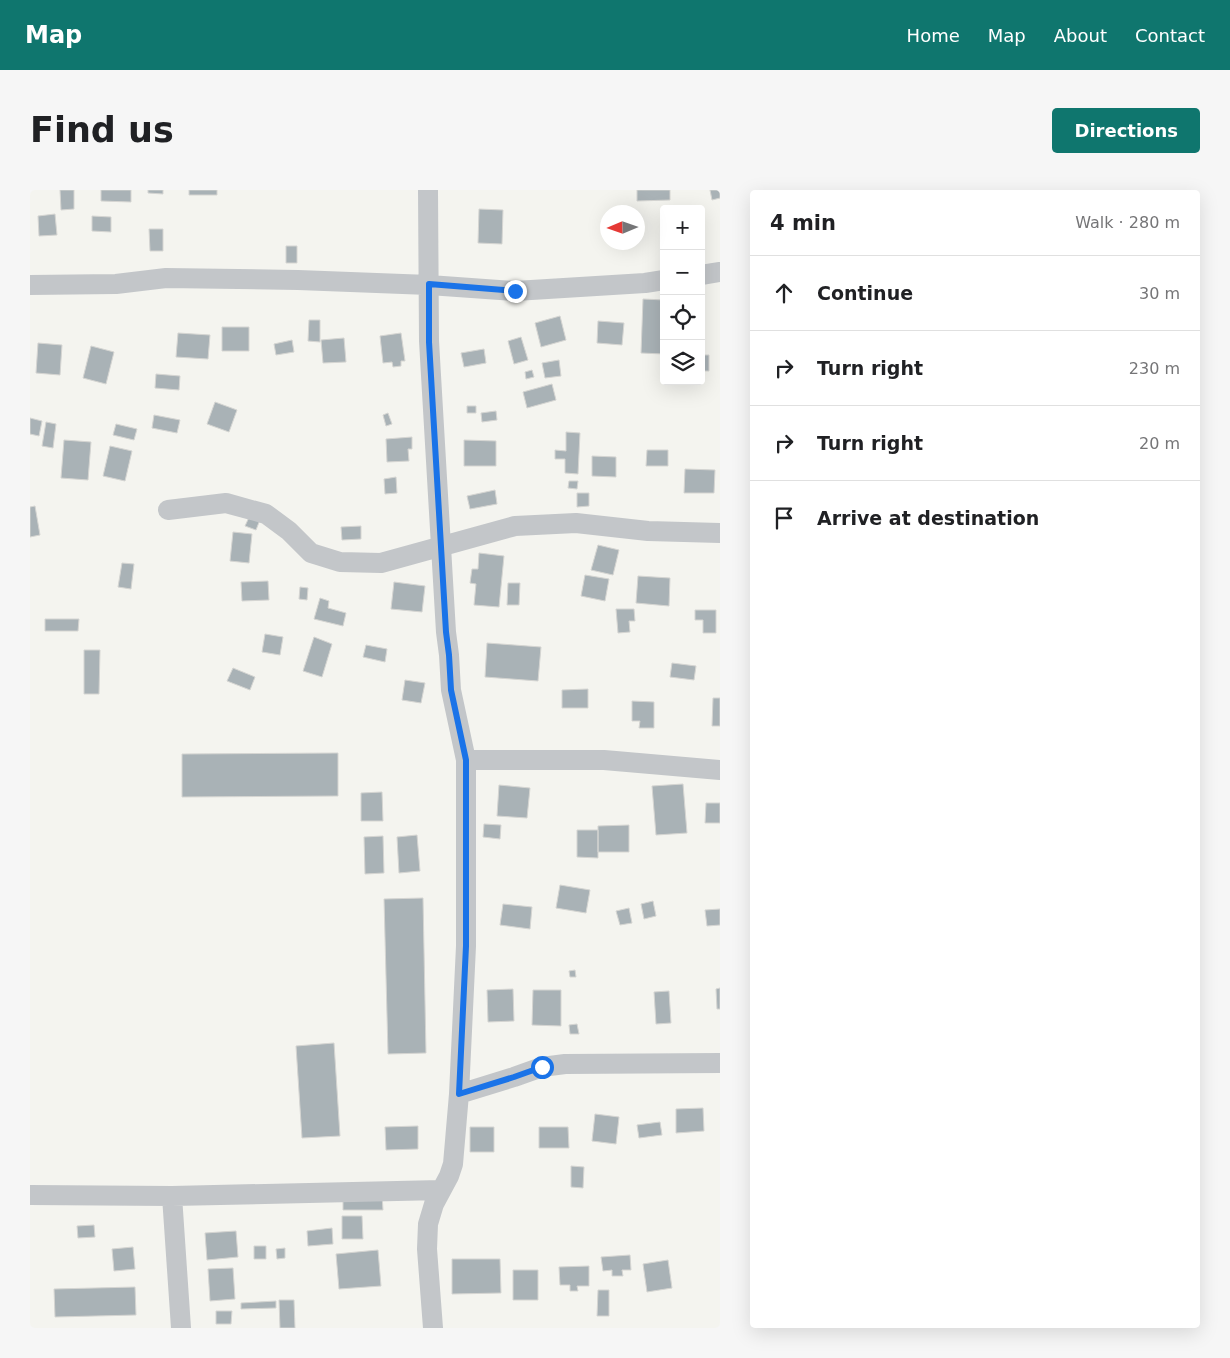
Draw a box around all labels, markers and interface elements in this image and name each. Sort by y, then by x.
text: Map [25,21,82,49]
text: Home [907,25,960,46]
text: Map [988,25,1026,46]
text: About [1054,25,1107,46]
text: Contact [1135,25,1205,46]
button: Directions [1052,108,1200,153]
text: Find us [30,110,174,150]
north arrow [600,205,645,250]
map controls [660,205,705,385]
button: + [660,205,705,250]
text: 4 min [770,211,836,235]
text: Walk · 280 m [1075,213,1180,232]
button: − [660,250,705,295]
icon: ahead [770,279,798,307]
route end [504,280,527,303]
text: Continue [817,282,913,304]
text: 30 m [1139,284,1180,303]
button: locate [660,295,705,340]
button: layers [660,340,705,385]
icon: right [770,354,798,382]
text: Turn right [817,357,923,379]
text: 230 m [1129,359,1180,378]
icon: right [770,429,798,457]
text: Turn right [817,432,923,454]
text: 20 m [1139,434,1180,453]
icon: arrive [770,504,798,532]
text: Arrive at destination [817,507,1039,529]
route start [531,1056,554,1079]

